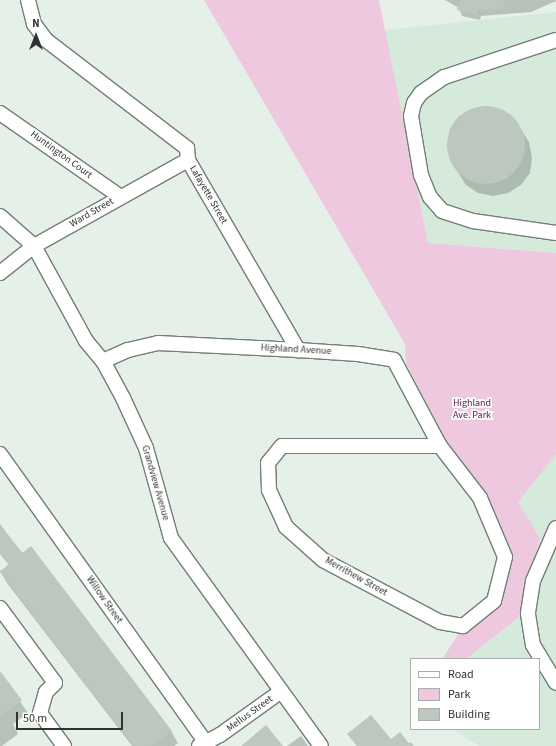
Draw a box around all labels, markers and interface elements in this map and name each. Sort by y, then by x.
north arrow [16,16,56,56]
text: N [32,16,40,31]
street label: Huntington Court [28,129,94,181]
street label: Lafayette Street [186,164,230,226]
street label: Ward Street [68,196,116,230]
street label: Highland Avenue [260,342,332,358]
park label: Highland Ave. Park [453,397,491,420]
street label: Grandview Avenue [139,444,171,522]
street label: Merrithew Street [323,555,389,599]
street label: Willow Street [83,574,125,626]
legend [410,658,540,730]
text: Road [448,666,474,683]
text: Park [448,686,470,703]
street label: Mellus Street [225,693,275,735]
scale bar [18,704,125,730]
text: Building [448,706,490,723]
text: 50 m [23,710,47,727]

